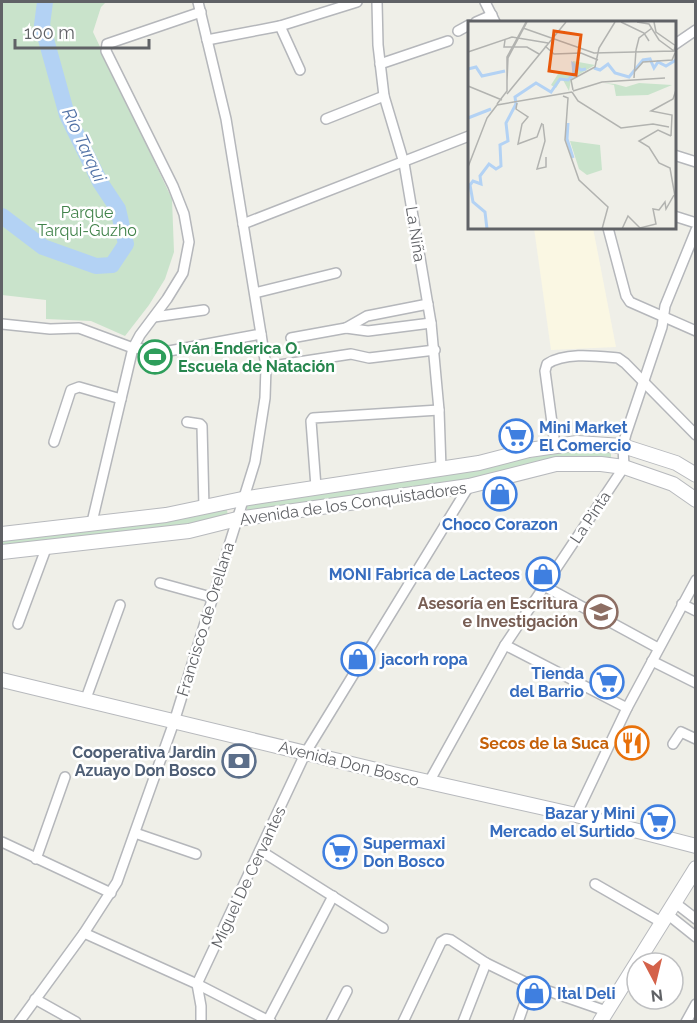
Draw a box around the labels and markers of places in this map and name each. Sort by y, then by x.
sports icon: Iván Enderica O. Escuela de Natación [137,339,173,375]
place label: Iván Enderica O. Escuela de Natación [178,339,335,376]
supermarket icon: Mini Market El Comercio [498,418,534,454]
place label: Mini Market El Comercio [539,418,631,455]
shop icon: Choco Corazon [482,476,518,512]
place label: Choco Corazon [442,515,558,534]
shop icon: MONI Fabrica de Lacteos [525,556,561,592]
place label: MONI Fabrica de Lacteos [329,565,520,584]
place label: Asesoría en Escritura e Investigación [418,594,578,631]
school or university icon: Asesoría en Escritura e Investigación [583,594,619,630]
shop icon: jacorh ropa [340,641,376,677]
place label: jacorh ropa [379,650,468,669]
place label: Tienda del Barrio [509,664,584,701]
supermarket icon: Tienda del Barrio [589,664,625,700]
restaurant icon: Secos de la Suca [614,725,650,761]
place label: Secos de la Suca [480,734,609,753]
place label: Cooperativa Jardin Azuayo Don Bosco [72,743,216,780]
bank icon: Cooperativa Jardin Azuayo Don Bosco [221,743,257,779]
place label: Bazar y Mini Mercado el Surtido [489,804,635,841]
supermarket icon: Bazar y Mini Mercado el Surtido [640,804,676,840]
supermarket icon: Supermaxi Don Bosco [322,834,358,870]
place label: Supermaxi Don Bosco [363,834,445,871]
shop icon: Ital Deli [516,975,552,1011]
place label: Ital Deli [557,984,615,1003]

